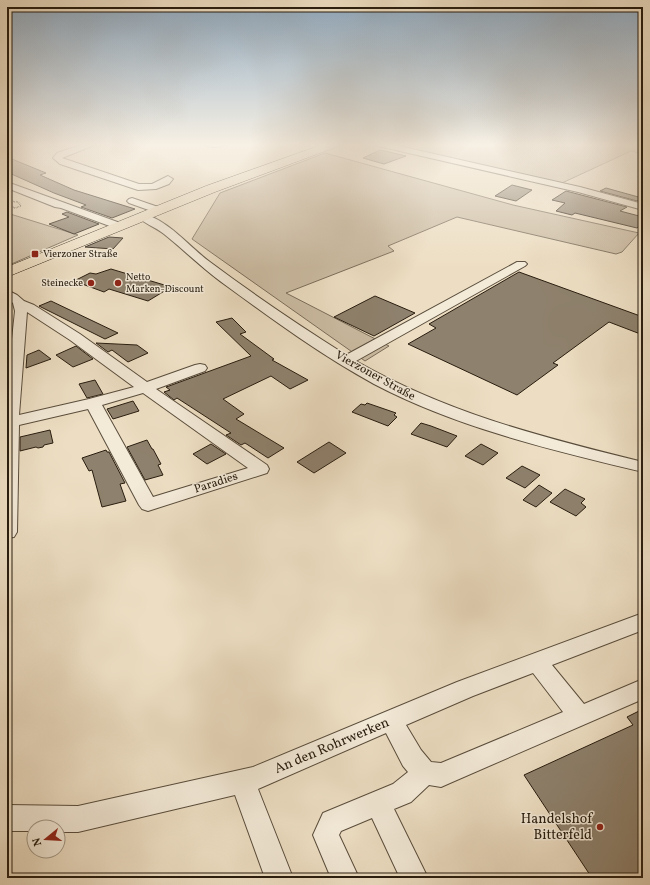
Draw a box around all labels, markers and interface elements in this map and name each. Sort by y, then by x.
place label: Vierzoner Straße [43,247,118,261]
marker: Vierzoner Straße [30,249,40,259]
place label: Netto Marken-Discount [126,270,204,296]
place label: Steinecke [41,276,83,290]
marker: Steinecke [86,278,96,288]
marker: Netto Marken-Discount [113,278,123,288]
street label: Vierzoner Straße [332,347,418,405]
street label: Paradies [192,468,240,498]
street label: An den Rohrwerken [272,713,392,779]
place label: Handelshof Bitterfeld [521,810,593,845]
north arrow [26,819,66,859]
marker: Handelshof Bitterfeld [595,822,605,832]
text: N [30,836,46,848]

